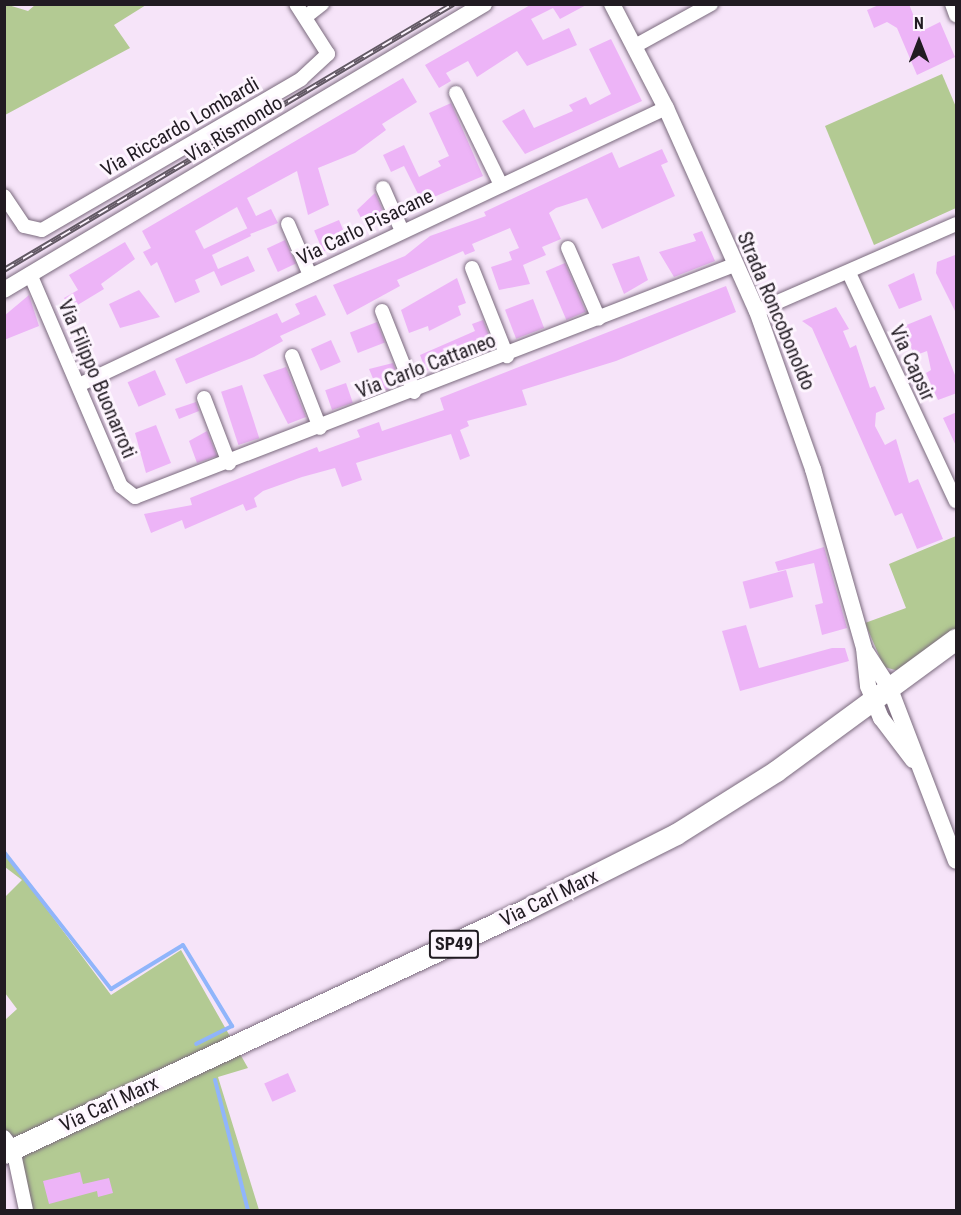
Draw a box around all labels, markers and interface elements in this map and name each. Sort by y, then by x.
north arrow [889,12,949,72]
text: N [914,14,924,33]
street label: Via Riccardo Lombardi [97,72,263,182]
street label: Via Rismondo [181,91,287,167]
street label: Via Carlo Pisacane [293,184,437,270]
street label: Strada Roncobonoldo [732,228,820,394]
street label: Via Filippo Buonarroti [53,296,141,462]
street label: Via Capsir [884,321,940,405]
street label: Via Carlo Cattaneo [353,328,499,404]
street label: Via Carl Marx [496,864,602,932]
road number: SP49 [428,929,480,959]
street label: Via Carl Marx [56,1071,162,1137]

